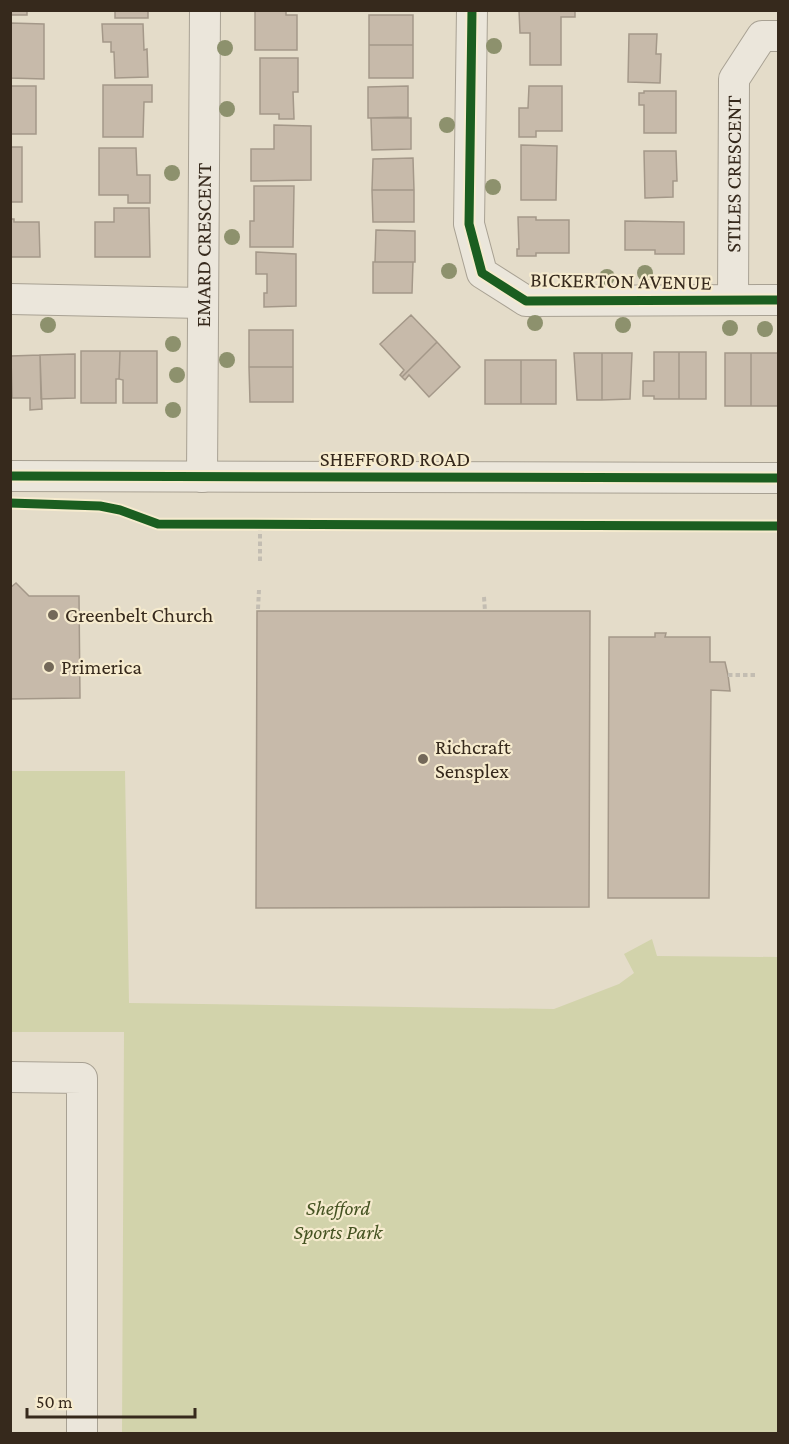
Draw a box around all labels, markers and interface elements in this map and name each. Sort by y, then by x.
street label: STILES CRESCENT [721,95,746,253]
street label: EMARD CRESCENT [191,162,216,327]
street label: BICKERTON AVENUE [530,267,712,295]
street label: SHEFFORD ROAD [320,447,470,471]
place label: Greenbelt Church [65,603,213,627]
marker: Greenbelt Church [46,608,60,622]
place label: Primerica [61,655,142,679]
marker: Primerica [42,660,56,674]
place label: Richcraft Sensplex [435,735,512,783]
marker: Richcraft Sensplex [416,752,430,766]
park label: Shefford Sports Park [293,1196,383,1244]
scale bar [27,1381,195,1419]
text: 50 m [36,1392,73,1412]

